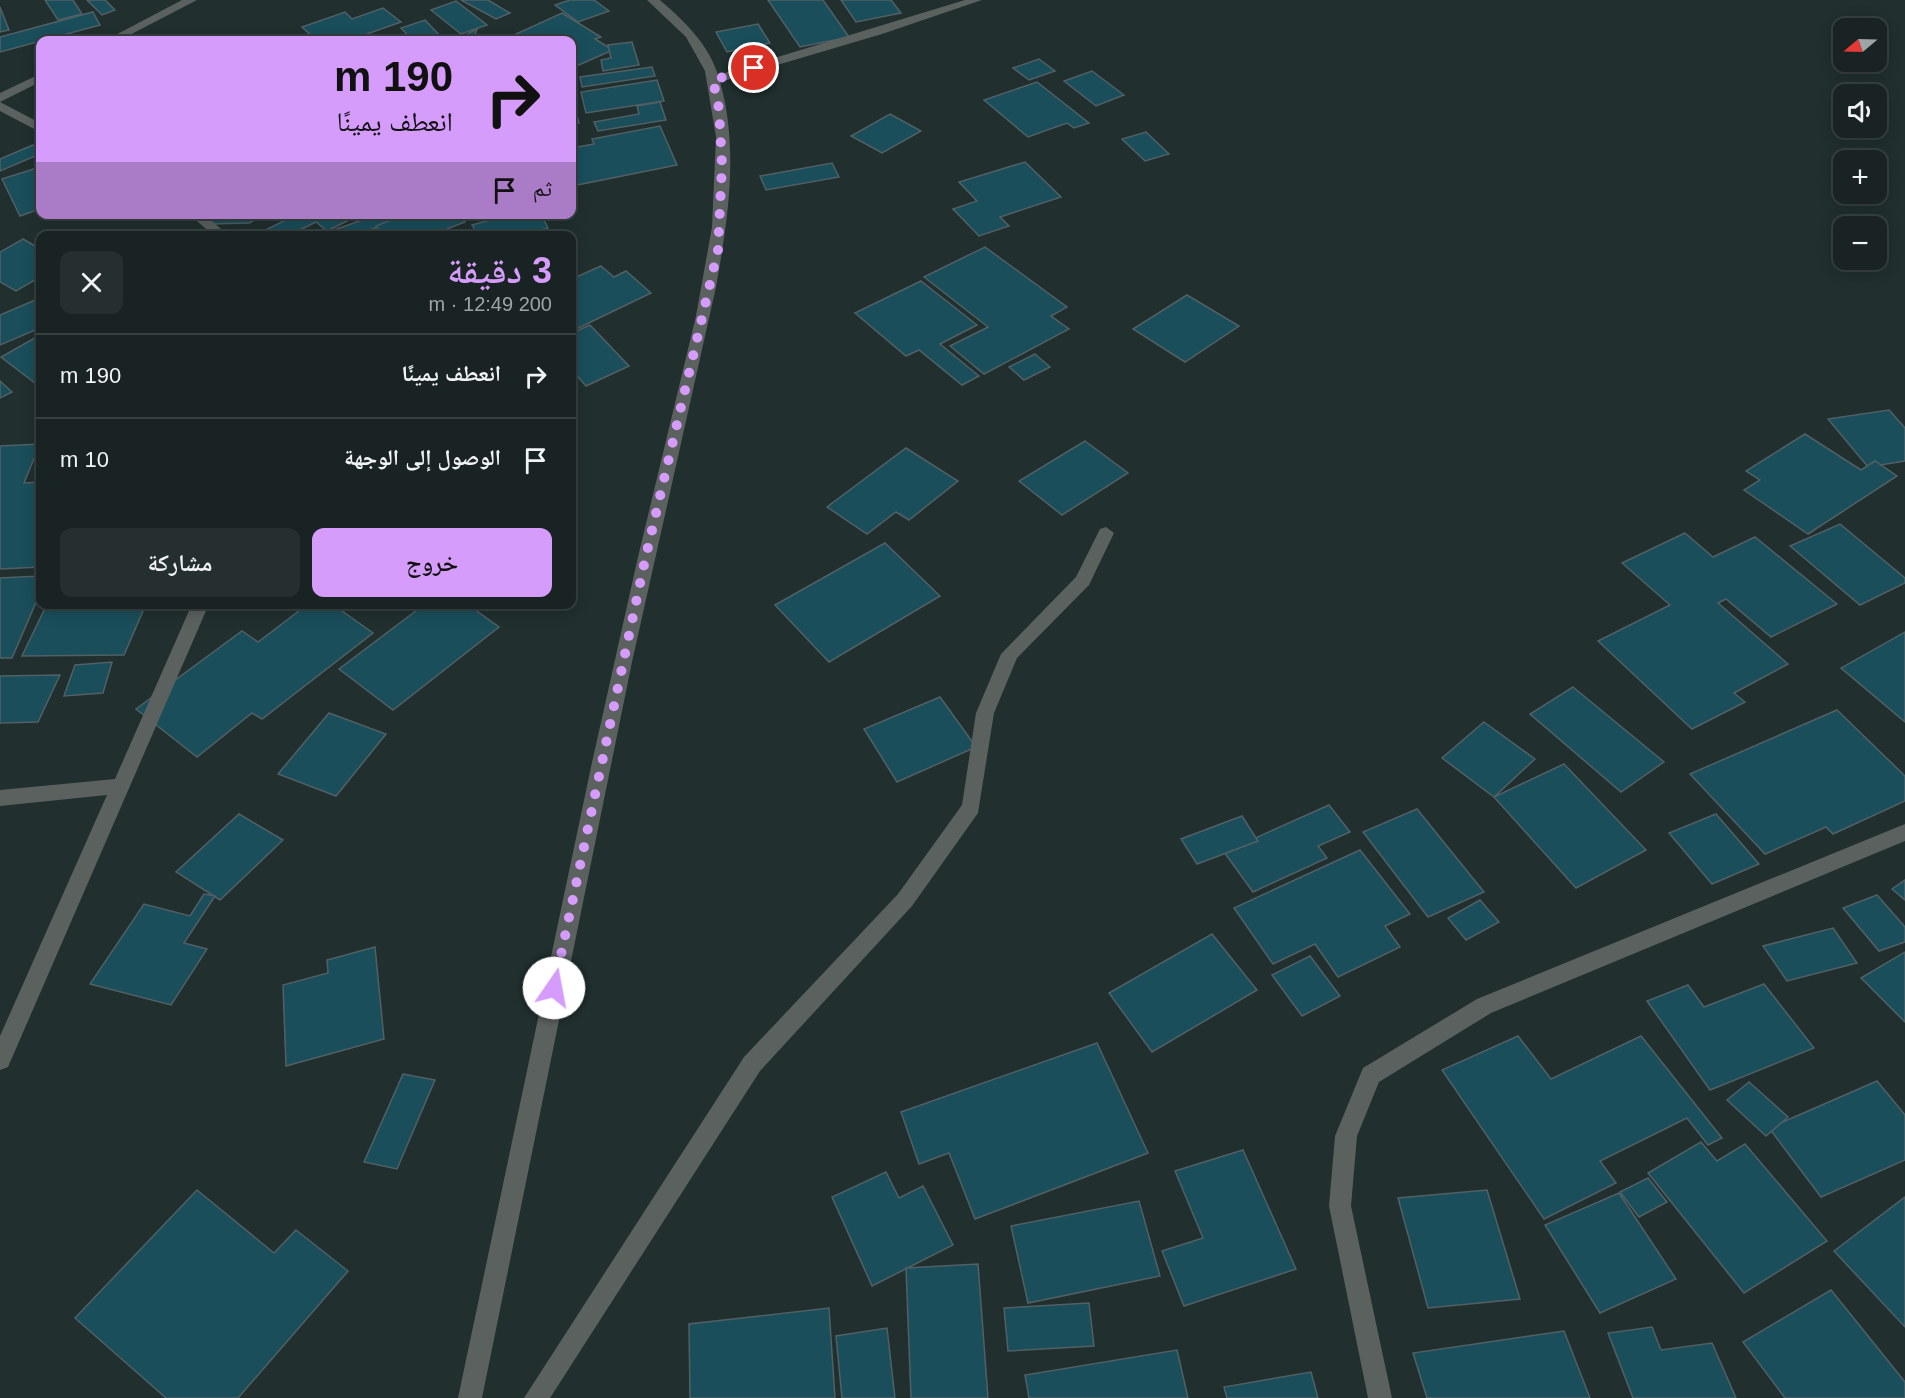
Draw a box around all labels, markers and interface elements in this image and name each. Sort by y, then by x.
north arrow [1833,18,1887,72]
map controls [1833,18,1887,270]
pin [728,42,779,93]
icon: arrive [737,51,770,84]
text: 190 m [334,53,453,100]
icon: right [474,60,552,138]
button: sound [1833,84,1887,138]
text: انعطف يمينًا [337,107,453,137]
button: + [1833,150,1887,204]
icon: arrive [488,174,521,207]
text: ثم [533,176,552,201]
button: − [1833,216,1887,270]
text: 3 دقيقة [447,250,552,291]
button: close [60,251,123,314]
text: 200 m · 12:49 [429,293,552,315]
icon: right [519,360,552,393]
text: انعطف يمينًا [402,361,501,386]
text: 190 m [60,363,121,388]
icon: arrive [519,444,552,477]
text: الوصول إلى الوجهة [344,445,501,470]
text: 10 m [60,447,109,472]
button: مشاركة [60,528,300,597]
button: خروج [312,528,552,597]
position arrow [522,956,586,1020]

